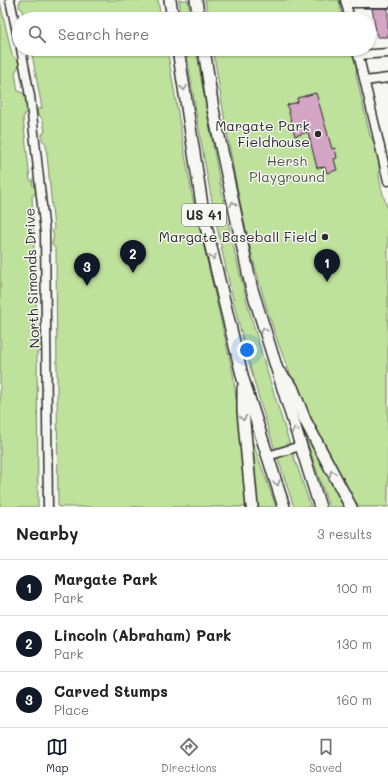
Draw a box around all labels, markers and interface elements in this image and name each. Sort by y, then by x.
search box [12,12,376,56]
icon: search [26,23,48,45]
text: Search here [58,24,149,44]
one-way arrow [179,84,188,91]
place label: Margate Park Fieldhouse [215,116,310,151]
marker: Margate Park Fieldhouse [313,129,323,139]
park label: Hersh Playground [249,151,325,186]
one-way arrow [229,201,237,207]
road number: US 41 [182,204,226,226]
street label: North Simonds Drive [20,207,43,349]
place label: Margate Baseball Field [159,227,317,246]
marker: Margate Baseball Field [320,232,330,242]
pin: 2 [120,240,146,273]
pin: 1 [314,249,340,282]
pin: 3 [74,253,100,286]
one-way arrow [209,254,217,260]
one-way arrow [260,327,269,334]
your location [237,340,257,360]
one-way arrow [239,415,248,421]
one-way arrow [291,427,300,434]
one-way arrow [329,470,337,477]
one-way arrow [272,479,280,486]
text: Nearby [16,522,78,544]
text: 3 results [317,525,372,542]
text: Margate Park [54,569,158,589]
text: 1 [26,579,32,596]
text: 100 m [336,579,372,596]
text: Park [54,589,83,606]
text: Lincoln (Abraham) Park [54,625,231,645]
text: 2 [25,635,33,652]
text: 130 m [336,635,372,652]
text: Park [54,645,83,662]
text: Carved Stumps [54,681,168,701]
text: 3 [25,691,33,708]
text: 160 m [336,691,372,708]
text: Place [54,701,89,718]
tab: Map [46,736,69,775]
tab: Directions [161,736,217,775]
tab: Saved [309,736,342,775]

